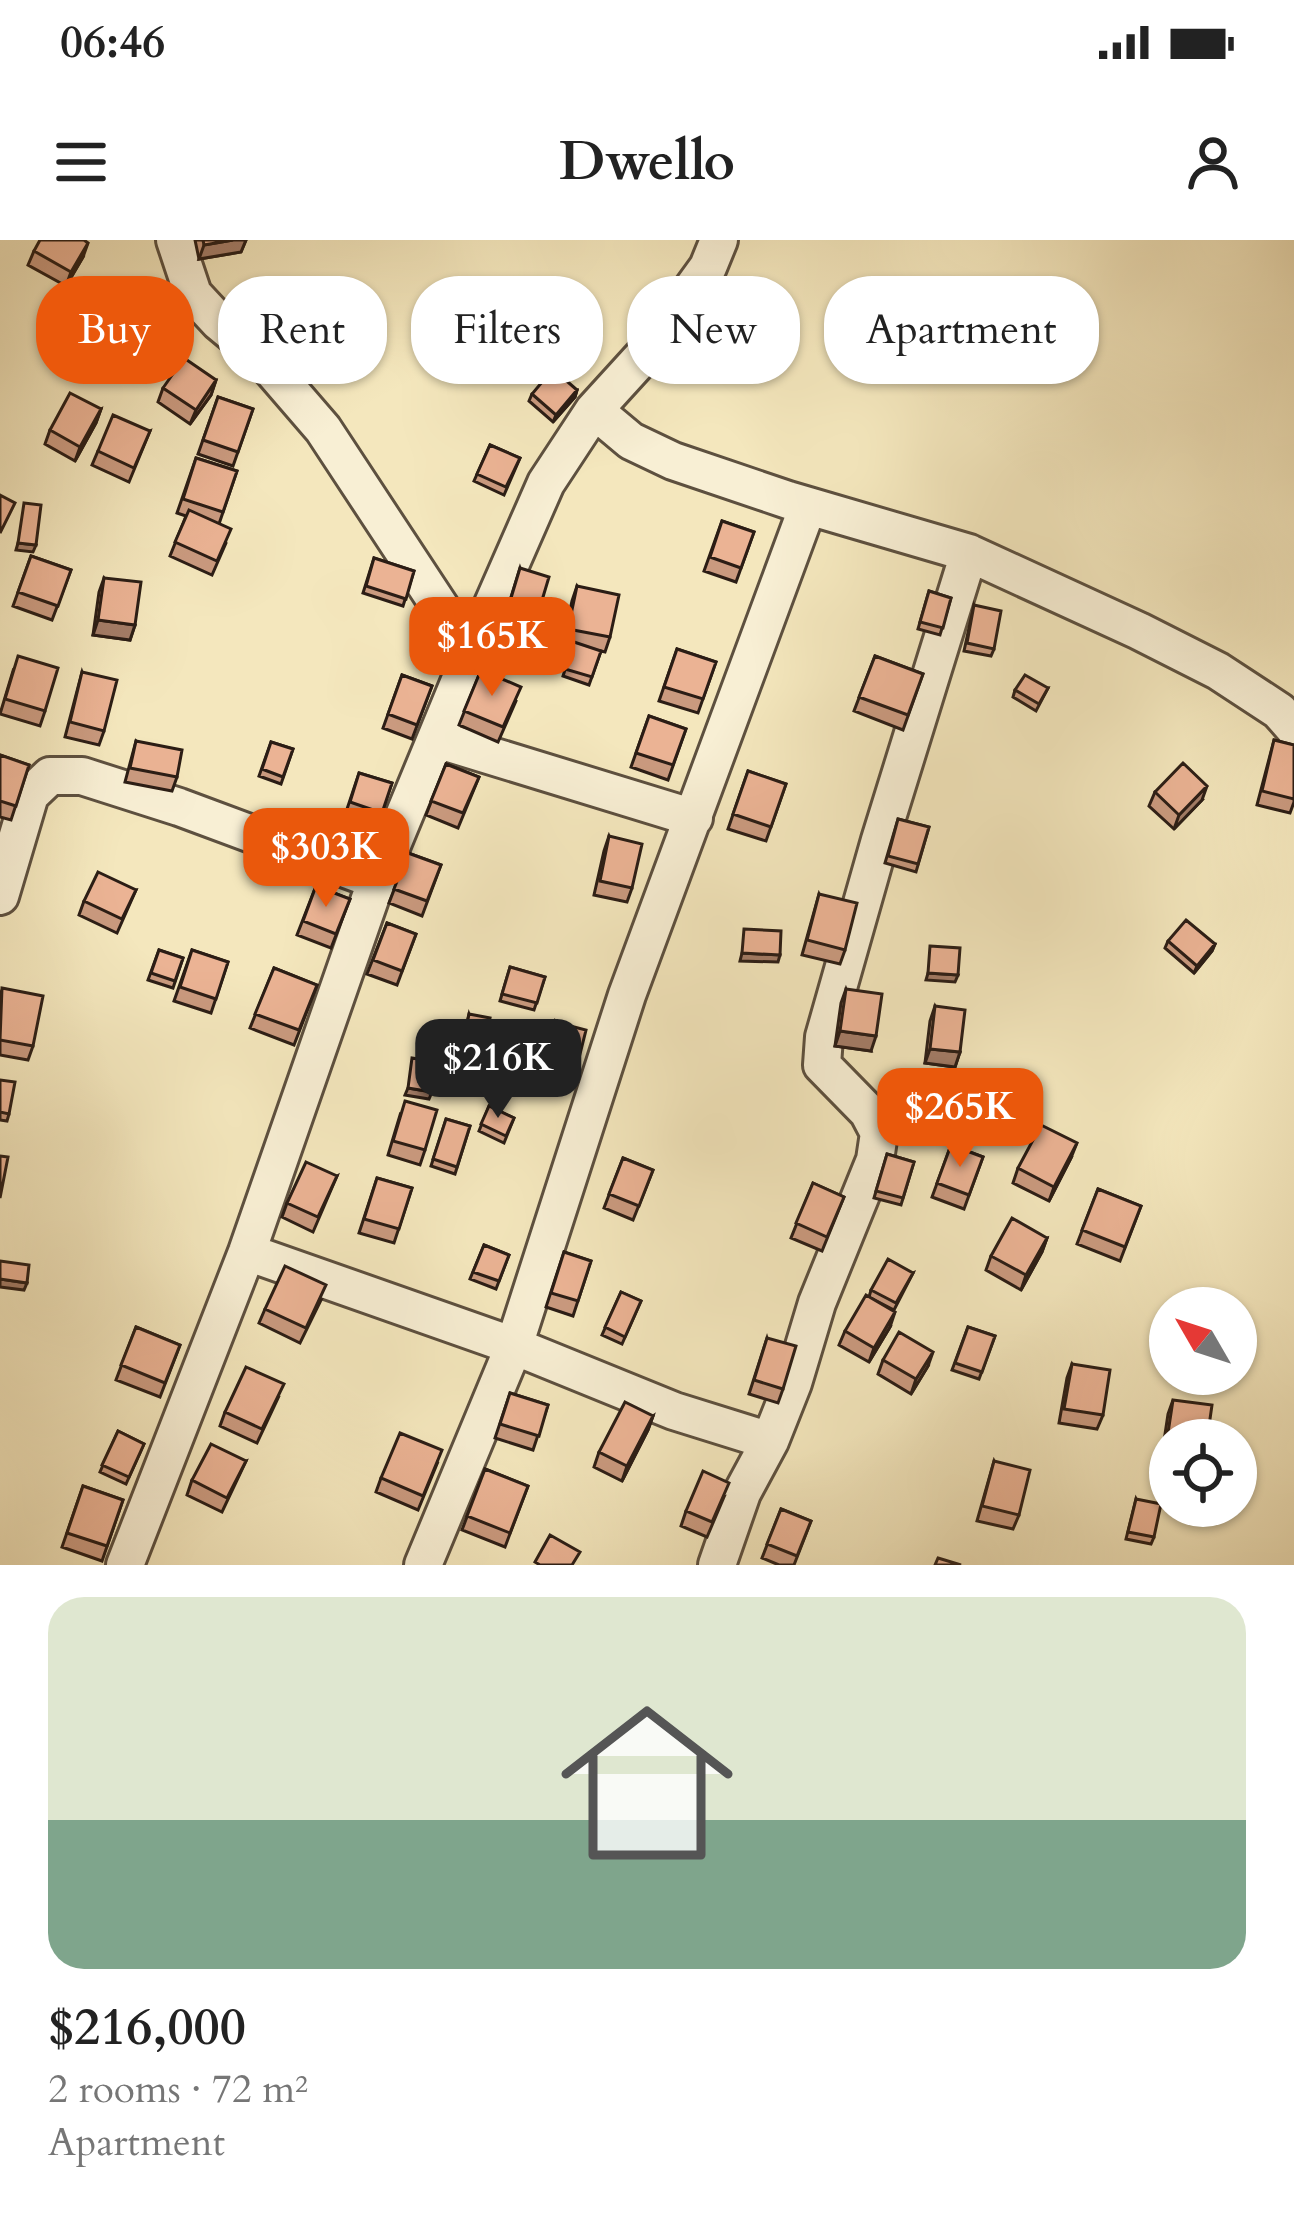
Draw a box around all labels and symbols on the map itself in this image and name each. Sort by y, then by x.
pin: $165K [408,597,576,699]
pin: $303K [242,808,410,910]
pin: $216K [414,1019,582,1121]
pin: $265K [876,1068,1044,1170]
north arrow [1149,1287,1257,1395]

